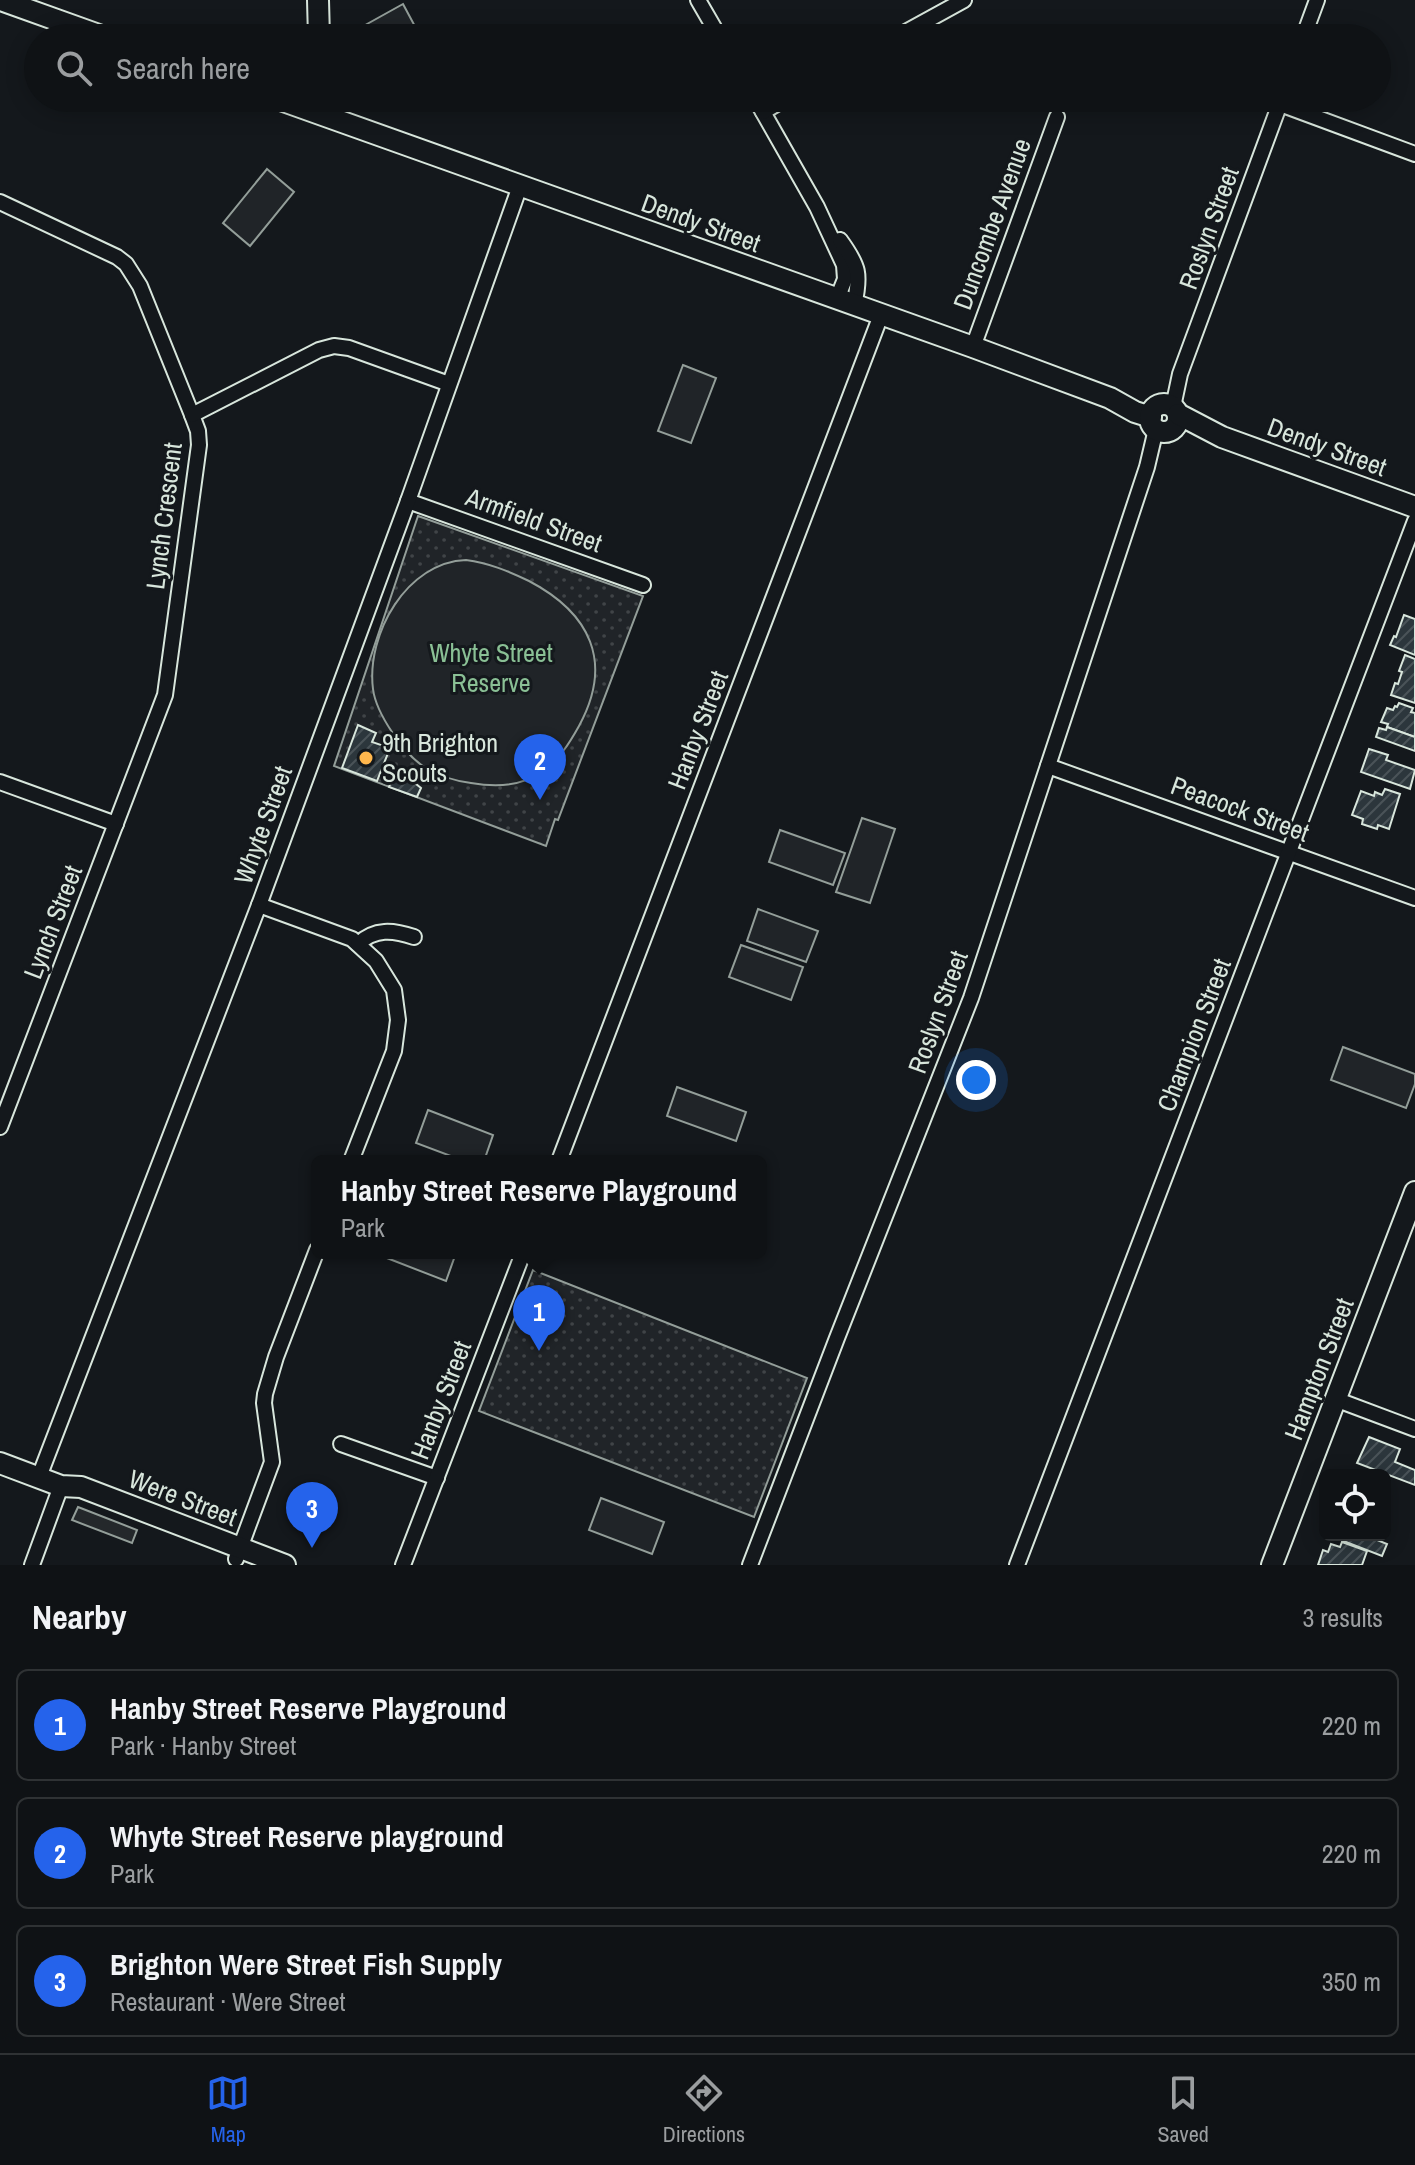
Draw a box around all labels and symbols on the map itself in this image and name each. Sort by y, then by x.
street label: Duncombe Avenue [944,133,1039,314]
street label: Roslyn Street [1170,162,1247,294]
street label: Dendy Street [637,185,766,260]
street label: Dendy Street [1263,409,1392,484]
street label: Lynch Crescent [137,441,190,591]
street label: Armfield Street [460,478,607,560]
park label: Whyte Street Reserve [429,635,553,700]
street label: Hanby Street [659,665,736,794]
place label: 9th Brighton Scouts [382,725,498,790]
pin: 2 [514,734,566,800]
marker: 9th Brighton Scouts [357,749,375,767]
street label: Whyte Street [225,761,300,889]
street label: Peacock Street [1166,767,1314,850]
street label: Lynch Street [15,860,90,984]
street label: Roslyn Street [899,946,976,1078]
street label: Champion Street [1148,953,1239,1116]
your location [956,1060,996,1100]
pin: 1 [513,1285,565,1351]
street label: Hampton Street [1275,1293,1362,1445]
street label: Hanby Street [402,1335,479,1464]
street label: Were Street [124,1461,242,1534]
pin: 3 [286,1482,338,1548]

